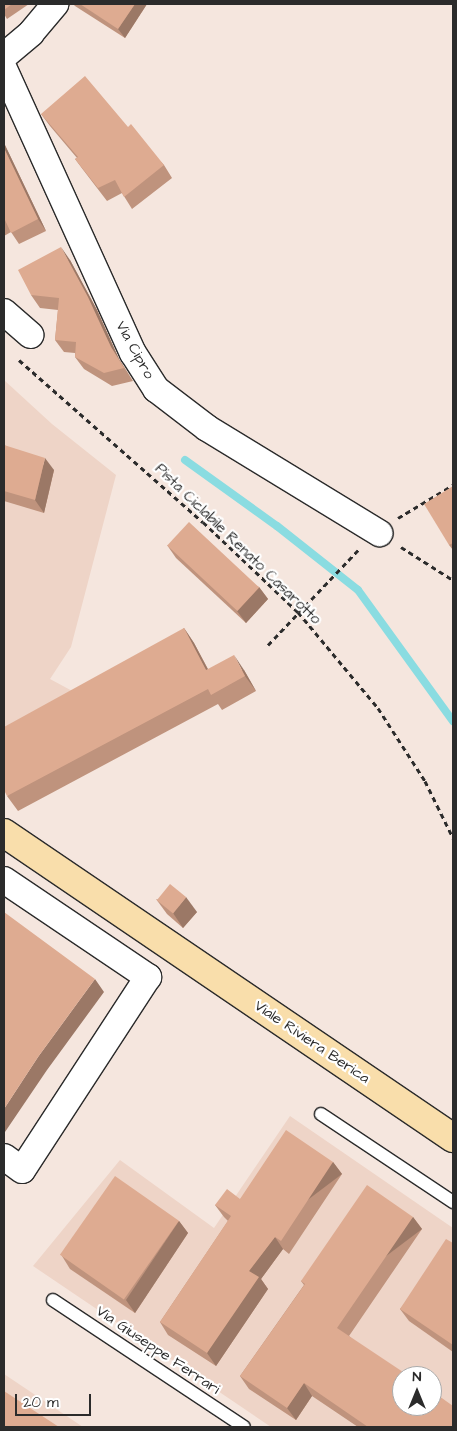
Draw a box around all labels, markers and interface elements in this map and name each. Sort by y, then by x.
street label: Via Cipro [112,318,158,382]
street label: Pista Ciclabile Renato Casarotto [151,460,325,628]
street label: Viale Riviera Berica [251,997,373,1087]
street label: Via Giuseppe Ferrari [93,1302,223,1398]
north arrow [392,1366,442,1416]
text: N [413,1367,421,1387]
scale bar [18,1384,94,1416]
text: 20 m [23,1392,59,1413]

